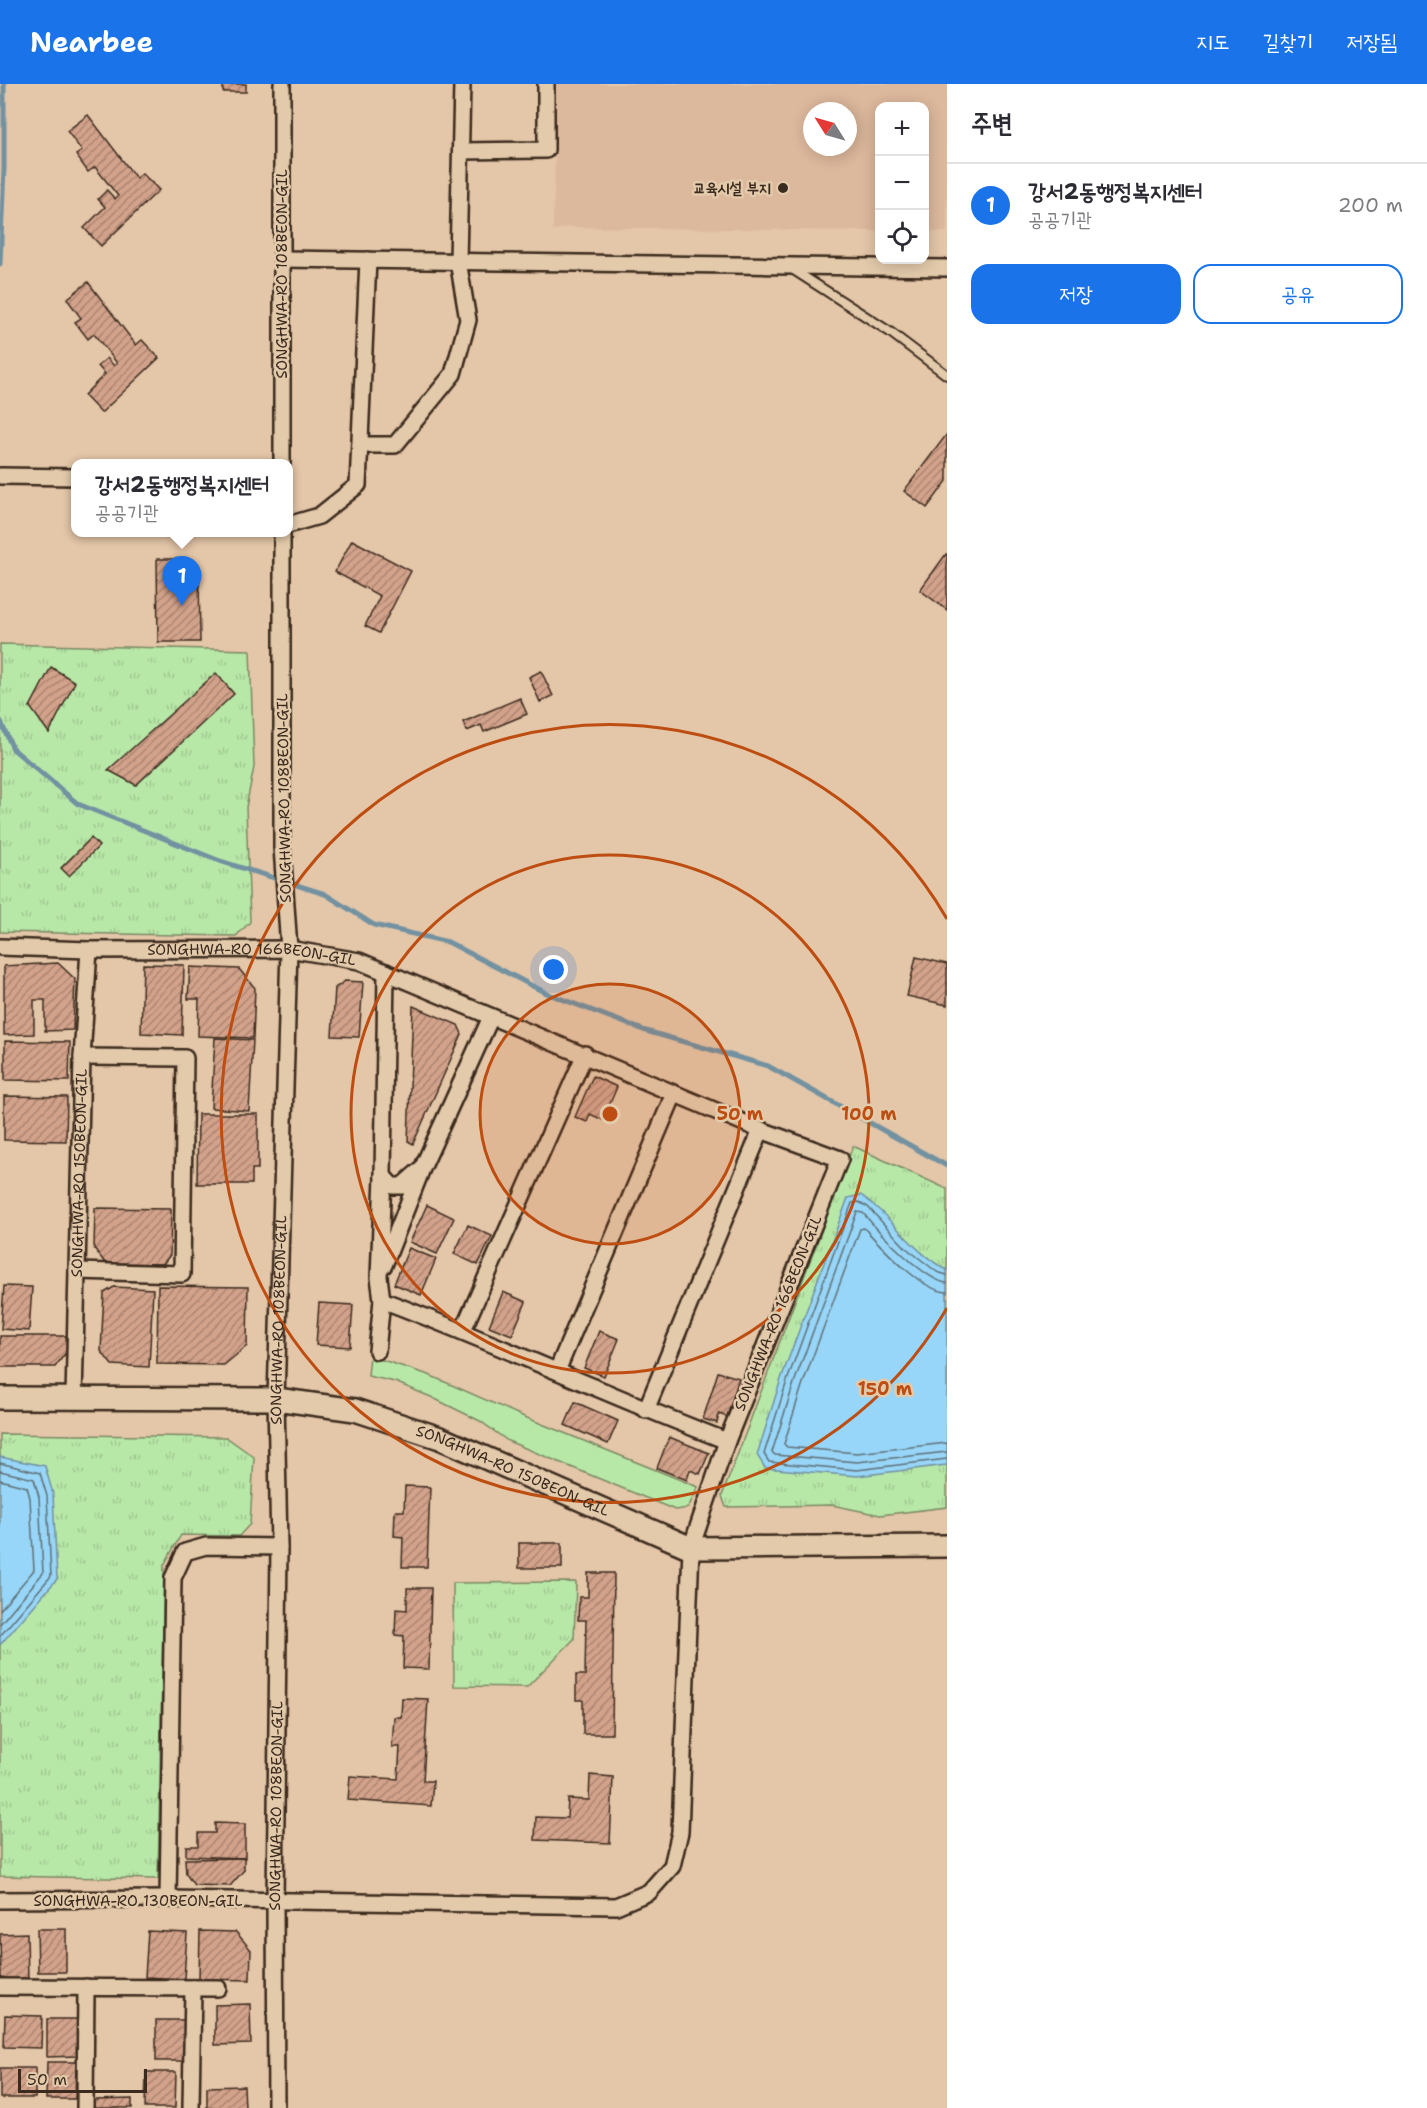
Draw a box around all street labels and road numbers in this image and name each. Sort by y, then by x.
street label: SONGHWA-RO 108BEON-GIL [272,169,292,379]
street label: SONGHWA-RO 108BEON-GIL [272,693,296,903]
street label: SONGHWA-RO 166BEON-GIL [147,939,357,970]
street label: SONGHWA-RO 150BEON-GIL [67,1069,92,1278]
street label: SONGHWA-RO 166BEON-GIL [730,1212,826,1414]
street label: SONGHWA-RO 108BEON-GIL [266,1215,291,1425]
street label: SONGHWA-RO 150BEON-GIL [414,1421,613,1521]
street label: SONGHWA-RO 108BEON-GIL [265,1701,287,1911]
street label: SONGHWA-RO 130BEON-GIL [33,1891,243,1911]

